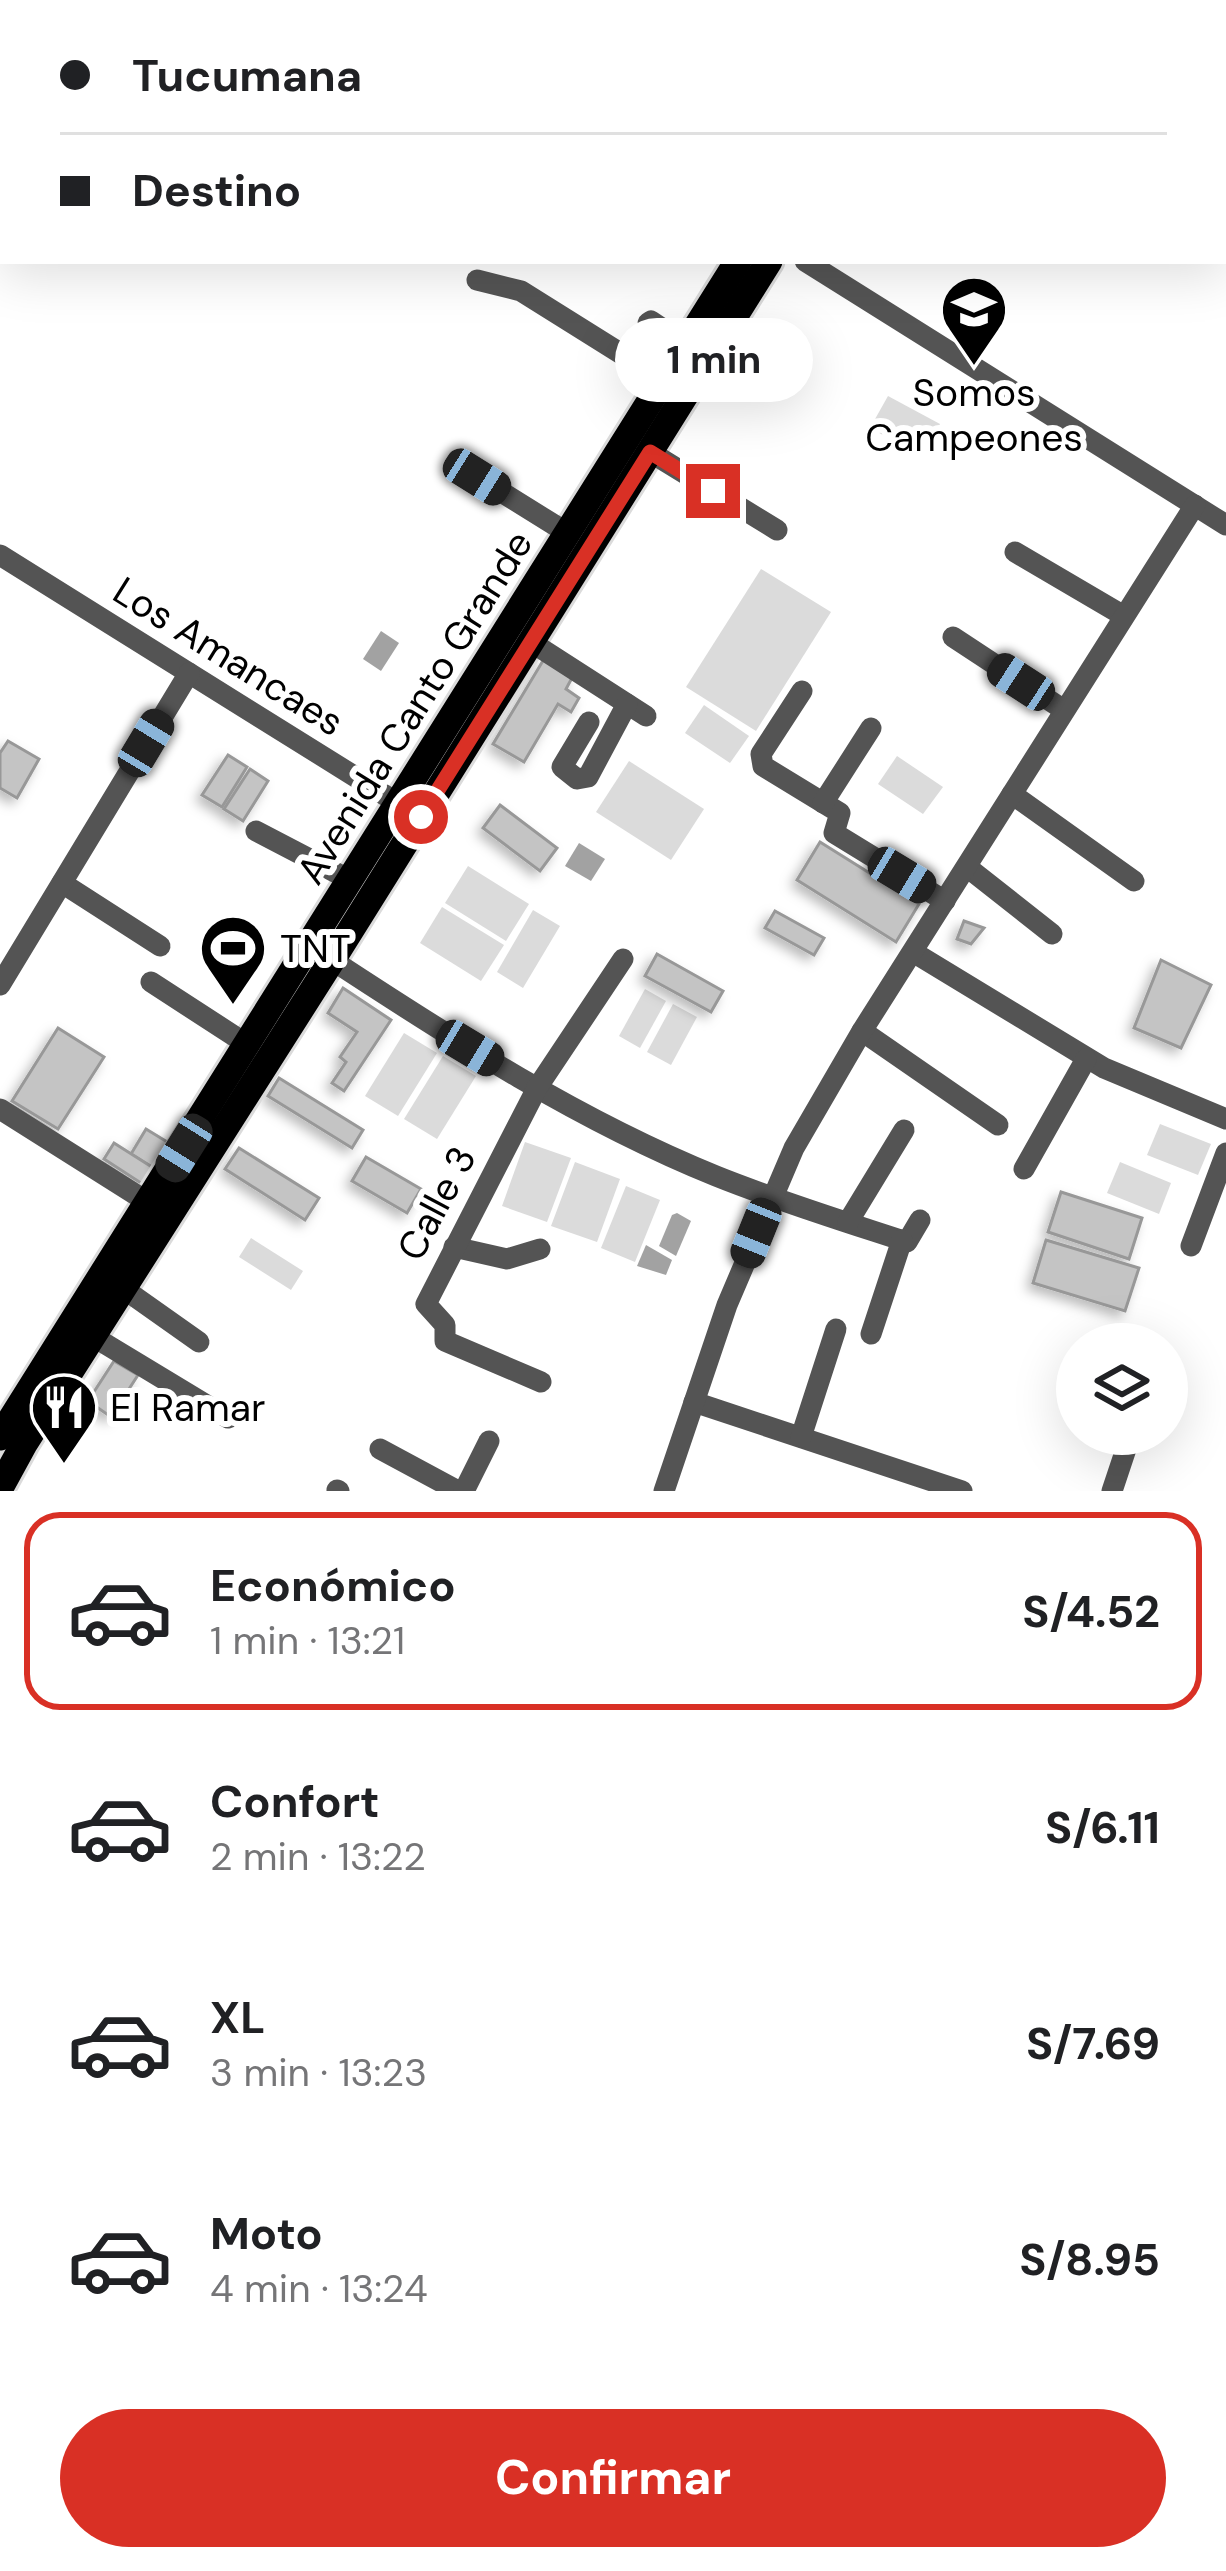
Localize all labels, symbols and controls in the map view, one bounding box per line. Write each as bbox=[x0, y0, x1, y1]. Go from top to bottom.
text: Tucumana bbox=[132, 46, 362, 105]
text: Destino bbox=[132, 161, 301, 220]
school or university icon: Somos Campeones bbox=[939, 274, 1009, 368]
callout: 1 min bbox=[614, 317, 812, 401]
text: 1 min bbox=[667, 334, 761, 385]
place label: Somos Campeones bbox=[865, 367, 1083, 463]
car bbox=[437, 443, 517, 511]
route end bbox=[686, 464, 740, 518]
street label: Avenida Canto Grande bbox=[285, 521, 544, 894]
street label: Los Amancaes bbox=[104, 565, 353, 748]
car bbox=[981, 647, 1061, 717]
car bbox=[112, 703, 180, 783]
route start bbox=[394, 790, 448, 844]
car bbox=[862, 841, 942, 909]
sports icon: TNT bbox=[198, 913, 268, 1007]
place label: TNT bbox=[280, 923, 351, 974]
car bbox=[430, 1014, 510, 1082]
car bbox=[150, 1108, 218, 1188]
street label: Calle 3 bbox=[385, 1137, 488, 1269]
car bbox=[726, 1193, 786, 1273]
map controls bbox=[1056, 1323, 1188, 1455]
button: layers bbox=[1056, 1323, 1188, 1455]
restaurant icon: El Ramar bbox=[29, 1372, 99, 1466]
place label: El Ramar bbox=[110, 1382, 265, 1433]
text: Económico bbox=[210, 1556, 456, 1615]
icon: car bbox=[66, 1557, 174, 1665]
text: S/4.52 bbox=[1022, 1582, 1160, 1641]
text: 1 min · 13:21 bbox=[210, 1615, 405, 1666]
text: Confort bbox=[210, 1772, 380, 1831]
icon: car bbox=[66, 1773, 174, 1881]
text: S/6.11 bbox=[1045, 1798, 1160, 1857]
text: 2 min · 13:22 bbox=[210, 1831, 426, 1882]
text: XL bbox=[210, 1988, 265, 2047]
icon: car bbox=[66, 1989, 174, 2097]
text: S/7.69 bbox=[1026, 2014, 1160, 2073]
text: 3 min · 13:23 bbox=[210, 2047, 427, 2098]
text: Moto bbox=[210, 2204, 323, 2263]
icon: car bbox=[66, 2205, 174, 2313]
text: S/8.95 bbox=[1019, 2230, 1160, 2289]
text: 4 min · 13:24 bbox=[210, 2263, 428, 2314]
button: Confirmar bbox=[60, 2409, 1166, 2547]

